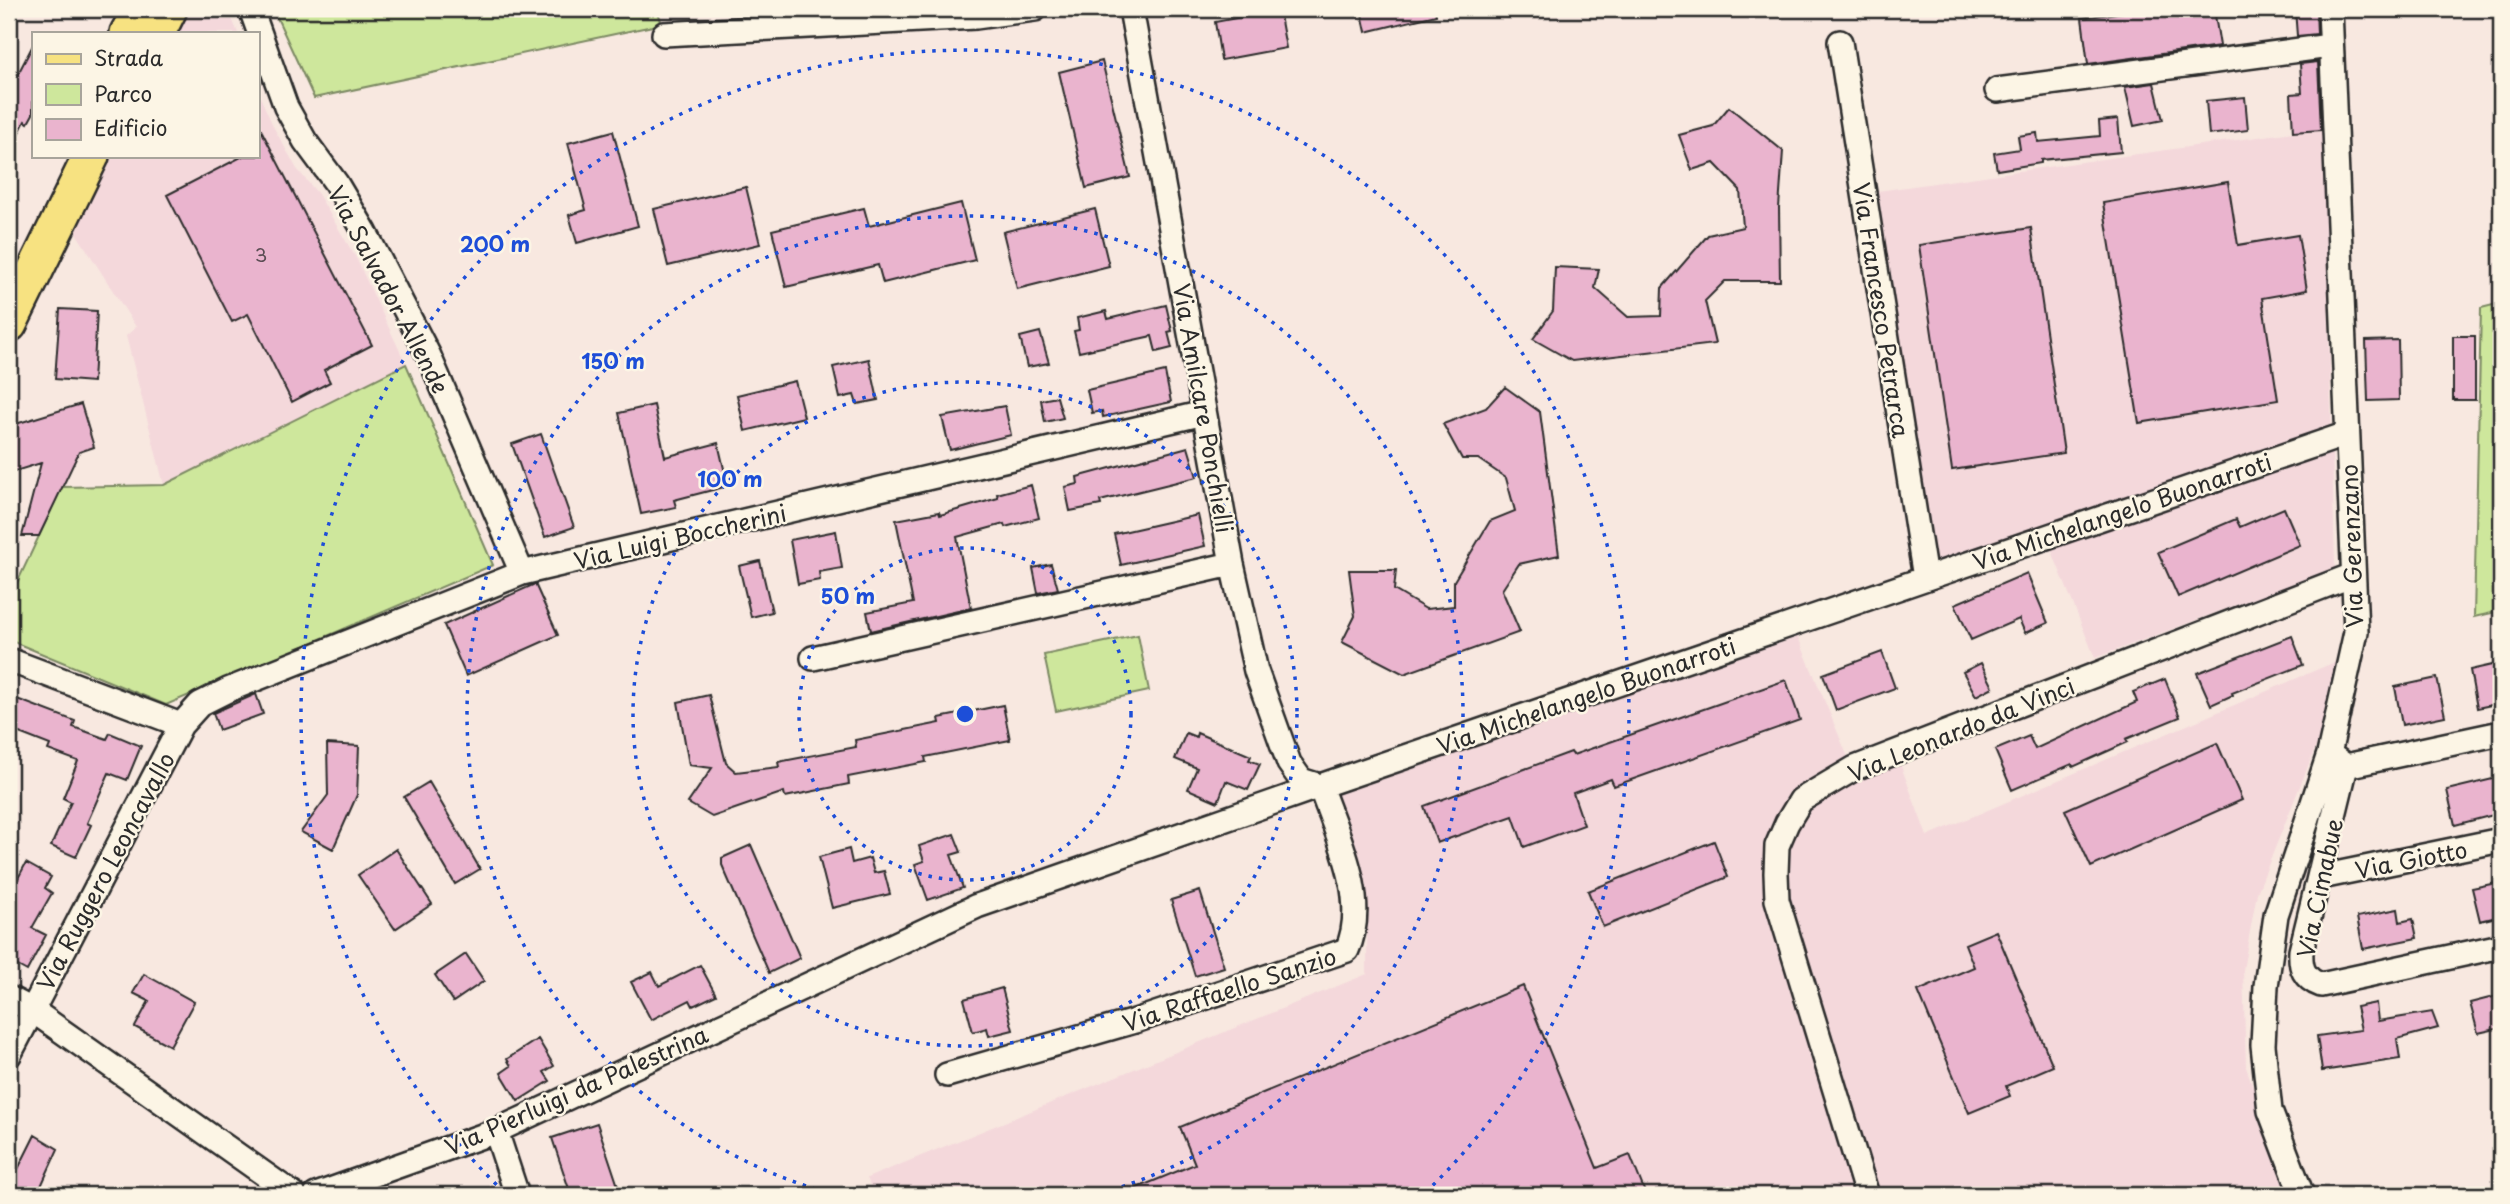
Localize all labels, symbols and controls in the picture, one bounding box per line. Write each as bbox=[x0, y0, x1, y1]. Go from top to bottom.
legend bbox=[32, 32, 259, 158]
text: Strada bbox=[94, 41, 164, 73]
text: Parco bbox=[94, 77, 152, 109]
text: Edificio bbox=[94, 111, 167, 143]
street label: Via Salvador Allende bbox=[319, 179, 459, 399]
street label: Via Francesco Petrarca bbox=[1845, 180, 1920, 441]
text: 200 m bbox=[460, 227, 530, 259]
house number: 3 bbox=[255, 240, 267, 268]
street label: Via Amilcare Ponchielli bbox=[1165, 281, 1243, 535]
text: 150 m bbox=[581, 344, 645, 376]
street label: Via Michelangelo Buonarroti bbox=[1968, 443, 2276, 579]
text: 100 m bbox=[697, 462, 763, 494]
street label: Via Gerenzano bbox=[2331, 463, 2371, 629]
street label: Via Luigi Boccherini bbox=[570, 495, 790, 577]
text: 50 m bbox=[821, 579, 875, 611]
street label: Via Michelangelo Buonarroti bbox=[1432, 627, 1740, 763]
street label: Via Leonardo da Vinci bbox=[1842, 668, 2080, 790]
centre of rings bbox=[953, 702, 977, 726]
street label: Via Ruggero Leoncavallo bbox=[27, 745, 183, 997]
street label: Via Cimabue bbox=[2287, 815, 2351, 961]
street label: Via Giotto bbox=[2352, 831, 2470, 887]
street label: Via Raffaello Sanzio bbox=[1118, 938, 1340, 1040]
street label: Via Pierluigi da Palestrina bbox=[439, 1016, 714, 1164]

